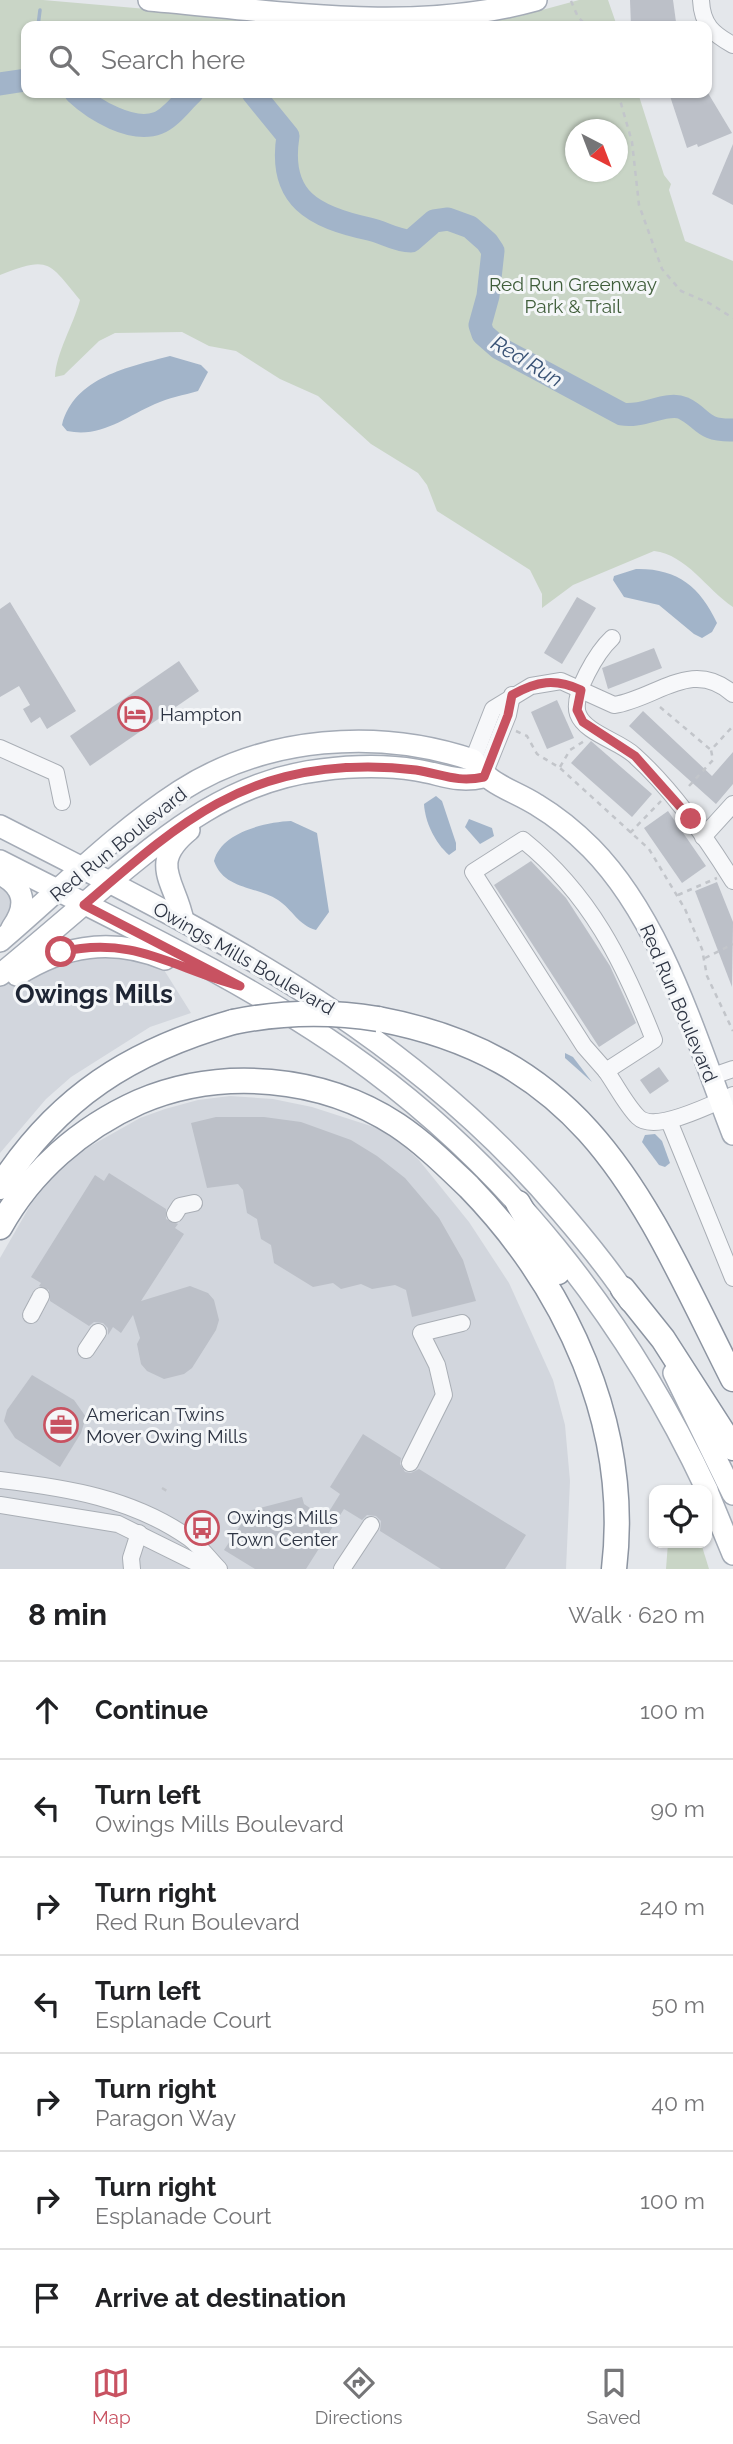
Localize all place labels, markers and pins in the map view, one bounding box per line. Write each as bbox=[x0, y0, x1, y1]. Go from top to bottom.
hotel icon: Hampton bbox=[116, 695, 154, 733]
place label: Hampton bbox=[160, 703, 242, 725]
place label: American Twins Mover Owing Mills bbox=[86, 1403, 247, 1447]
office icon: American Twins Mover Owing Mills bbox=[42, 1406, 80, 1444]
place label: Owings Mills Town Center bbox=[227, 1506, 338, 1550]
bus stop icon: Owings Mills Town Center bbox=[183, 1509, 221, 1547]

